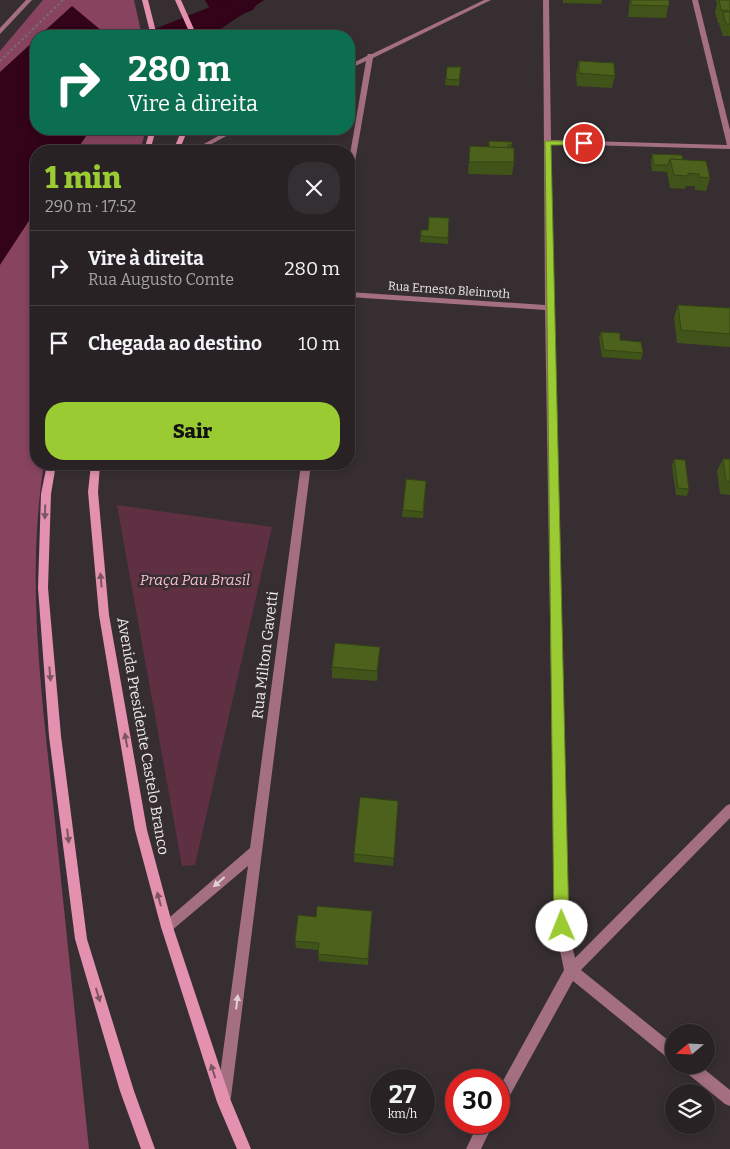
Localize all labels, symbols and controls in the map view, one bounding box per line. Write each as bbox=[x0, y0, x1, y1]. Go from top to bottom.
text: 280 m bbox=[128, 48, 231, 90]
icon: right bbox=[45, 50, 110, 115]
text: Vire à direita bbox=[128, 90, 258, 117]
pin bbox=[563, 122, 605, 164]
icon: arrive bbox=[570, 129, 598, 157]
text: 1 min bbox=[45, 160, 121, 196]
button: close bbox=[288, 162, 340, 214]
text: 290 m · 17:52 bbox=[45, 197, 136, 216]
text: Vire à direita bbox=[88, 247, 204, 270]
icon: right bbox=[45, 254, 73, 282]
text: 280 m bbox=[284, 257, 340, 280]
text: Rua Augusto Comte bbox=[88, 270, 234, 289]
street label: Rua Ernesto Bleinroth bbox=[387, 279, 511, 301]
icon: arrive bbox=[45, 329, 73, 357]
text: Chegada ao destino bbox=[88, 332, 262, 355]
text: 10 m bbox=[298, 332, 340, 355]
button: Sair bbox=[45, 402, 340, 460]
one-way arrow bbox=[41, 504, 49, 520]
park label: Praça Pau Brasil bbox=[140, 571, 250, 589]
one-way arrow bbox=[97, 572, 105, 588]
street label: Rua Milton Gavetti bbox=[248, 590, 282, 720]
street label: Avenida Presidente Castelo Branco bbox=[113, 616, 173, 856]
one-way arrow bbox=[46, 667, 54, 683]
one-way arrow bbox=[121, 732, 129, 748]
one-way arrow bbox=[64, 828, 72, 844]
one-way arrow bbox=[213, 877, 226, 888]
one-way arrow bbox=[155, 892, 163, 907]
position arrow bbox=[535, 899, 587, 951]
one-way arrow bbox=[95, 988, 103, 1003]
one-way arrow bbox=[233, 994, 241, 1010]
north arrow bbox=[665, 1024, 715, 1074]
map controls bbox=[665, 1024, 715, 1134]
one-way arrow bbox=[209, 1063, 217, 1078]
speed limit sign: 30 bbox=[445, 1069, 510, 1134]
text: 27 bbox=[389, 1080, 416, 1110]
button: layers bbox=[665, 1084, 715, 1134]
text: km/h bbox=[388, 1107, 417, 1121]

